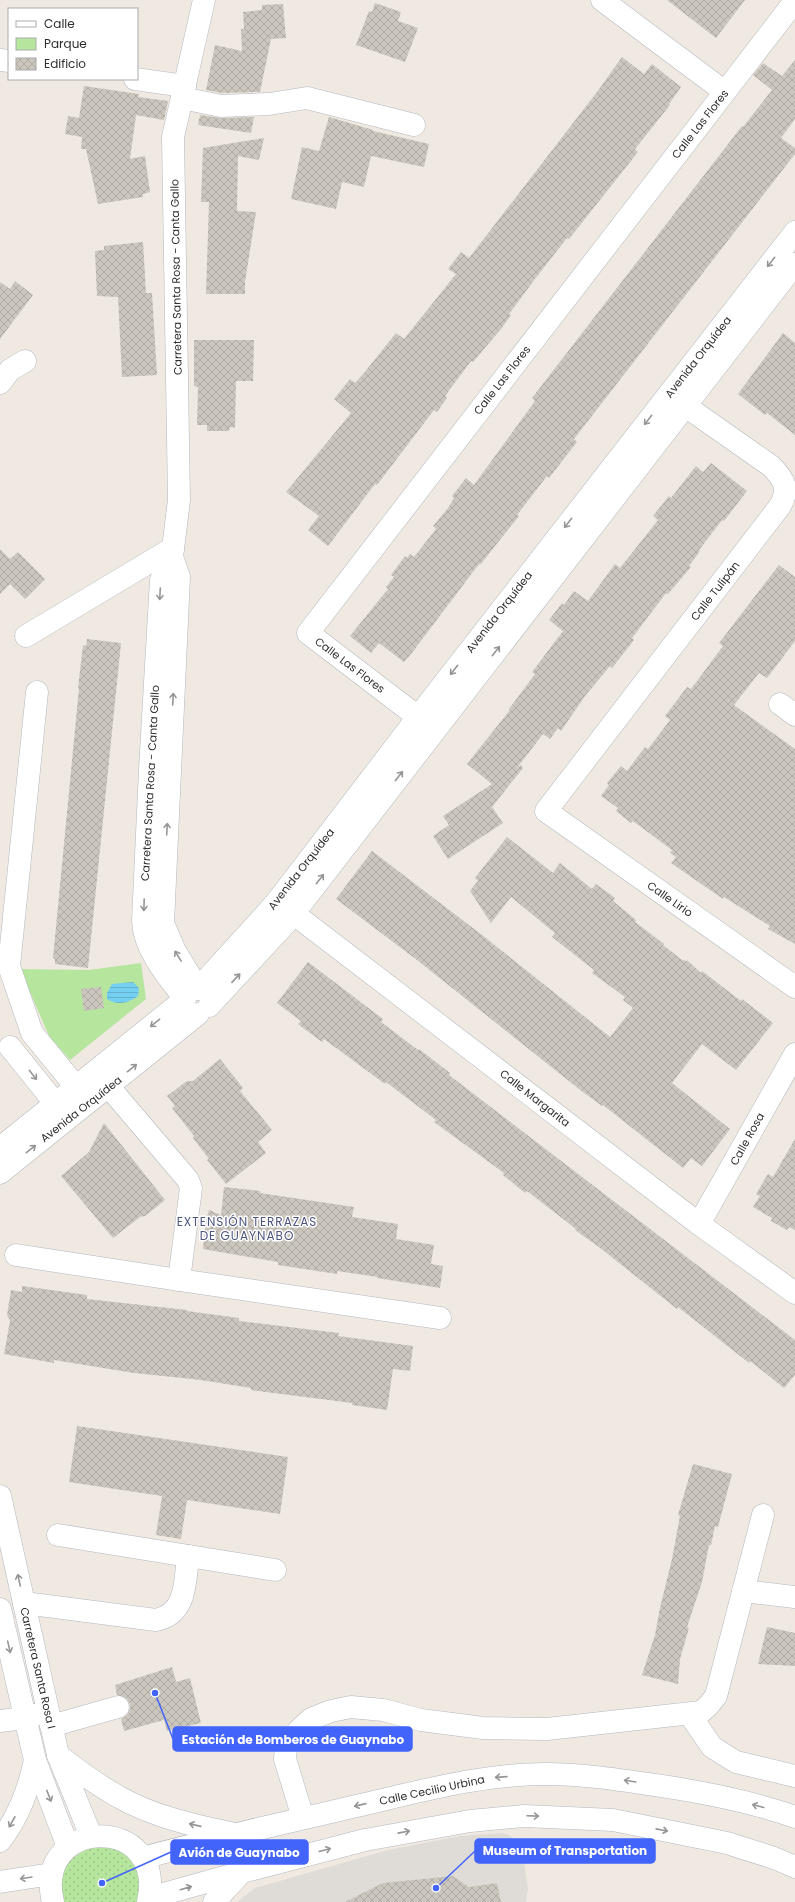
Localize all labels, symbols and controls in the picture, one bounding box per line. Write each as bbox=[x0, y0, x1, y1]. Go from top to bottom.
legend bbox=[8, 8, 138, 80]
text: Calle bbox=[44, 15, 75, 32]
text: Parque bbox=[44, 35, 87, 52]
text: Edificio bbox=[44, 55, 86, 72]
street label: Calle Las Flores bbox=[668, 86, 732, 162]
street label: Carretera Santa Rosa - Canta Gallo bbox=[166, 179, 186, 375]
one-way arrow bbox=[767, 257, 775, 268]
street label: Avenida Orquídea bbox=[661, 313, 735, 401]
street label: Calle Las Flores bbox=[470, 342, 534, 418]
one-way arrow bbox=[644, 415, 652, 426]
one-way arrow bbox=[564, 517, 573, 528]
street label: Calle Tulipán bbox=[687, 558, 743, 624]
street label: Avenida Orquídea bbox=[462, 568, 536, 656]
one-way arrow bbox=[157, 587, 164, 600]
street label: Calle Las Flores bbox=[312, 633, 389, 697]
one-way arrow bbox=[492, 646, 500, 657]
one-way arrow bbox=[450, 664, 459, 675]
street label: Carretera Santa Rosa - Canta Gallo bbox=[137, 685, 163, 881]
one-way arrow bbox=[169, 693, 177, 706]
one-way arrow bbox=[395, 771, 404, 782]
one-way arrow bbox=[163, 823, 170, 836]
street label: Avenida Orquídea bbox=[264, 825, 338, 913]
one-way arrow bbox=[316, 874, 324, 885]
street label: Calle Lirio bbox=[644, 877, 696, 921]
one-way arrow bbox=[140, 898, 147, 911]
one-way arrow bbox=[173, 950, 181, 962]
one-way arrow bbox=[231, 973, 240, 983]
one-way arrow bbox=[149, 1019, 160, 1028]
one-way arrow bbox=[127, 1064, 138, 1072]
street label: Calle Margarita bbox=[496, 1065, 574, 1131]
one-way arrow bbox=[28, 1070, 37, 1081]
street label: Avenida Orquídea bbox=[37, 1072, 125, 1146]
street label: Calle Rosa bbox=[726, 1110, 768, 1168]
one-way arrow bbox=[25, 1144, 36, 1153]
district label: EXTENSIÓN TERRAZAS DE GUAYNABO bbox=[177, 1213, 317, 1244]
one-way arrow bbox=[14, 1574, 22, 1587]
street label: Carretera Santa Rosa I bbox=[16, 1606, 60, 1730]
one-way arrow bbox=[5, 1640, 13, 1653]
callout: Estación de Bomberos de Guaynabo bbox=[173, 1727, 412, 1751]
text: Estación de Bomberos de Guaynabo bbox=[182, 1731, 404, 1748]
street label: Calle Cecilio Urbina bbox=[378, 1771, 486, 1809]
one-way arrow bbox=[495, 1773, 508, 1780]
one-way arrow bbox=[624, 1777, 637, 1785]
one-way arrow bbox=[45, 1790, 53, 1802]
one-way arrow bbox=[354, 1802, 367, 1809]
one-way arrow bbox=[751, 1802, 764, 1809]
one-way arrow bbox=[526, 1813, 539, 1820]
one-way arrow bbox=[7, 1816, 15, 1828]
one-way arrow bbox=[189, 1821, 202, 1828]
one-way arrow bbox=[655, 1826, 668, 1834]
one-way arrow bbox=[397, 1827, 410, 1835]
callout: Museum of Transportation bbox=[475, 1839, 655, 1863]
callout: Avión de Guaynabo bbox=[171, 1840, 308, 1864]
text: Museum of Transportation bbox=[483, 1842, 647, 1859]
text: Avión de Guaynabo bbox=[178, 1844, 300, 1861]
one-way arrow bbox=[318, 1846, 331, 1854]
one-way arrow bbox=[20, 1874, 33, 1882]
one-way arrow bbox=[179, 1884, 192, 1891]

